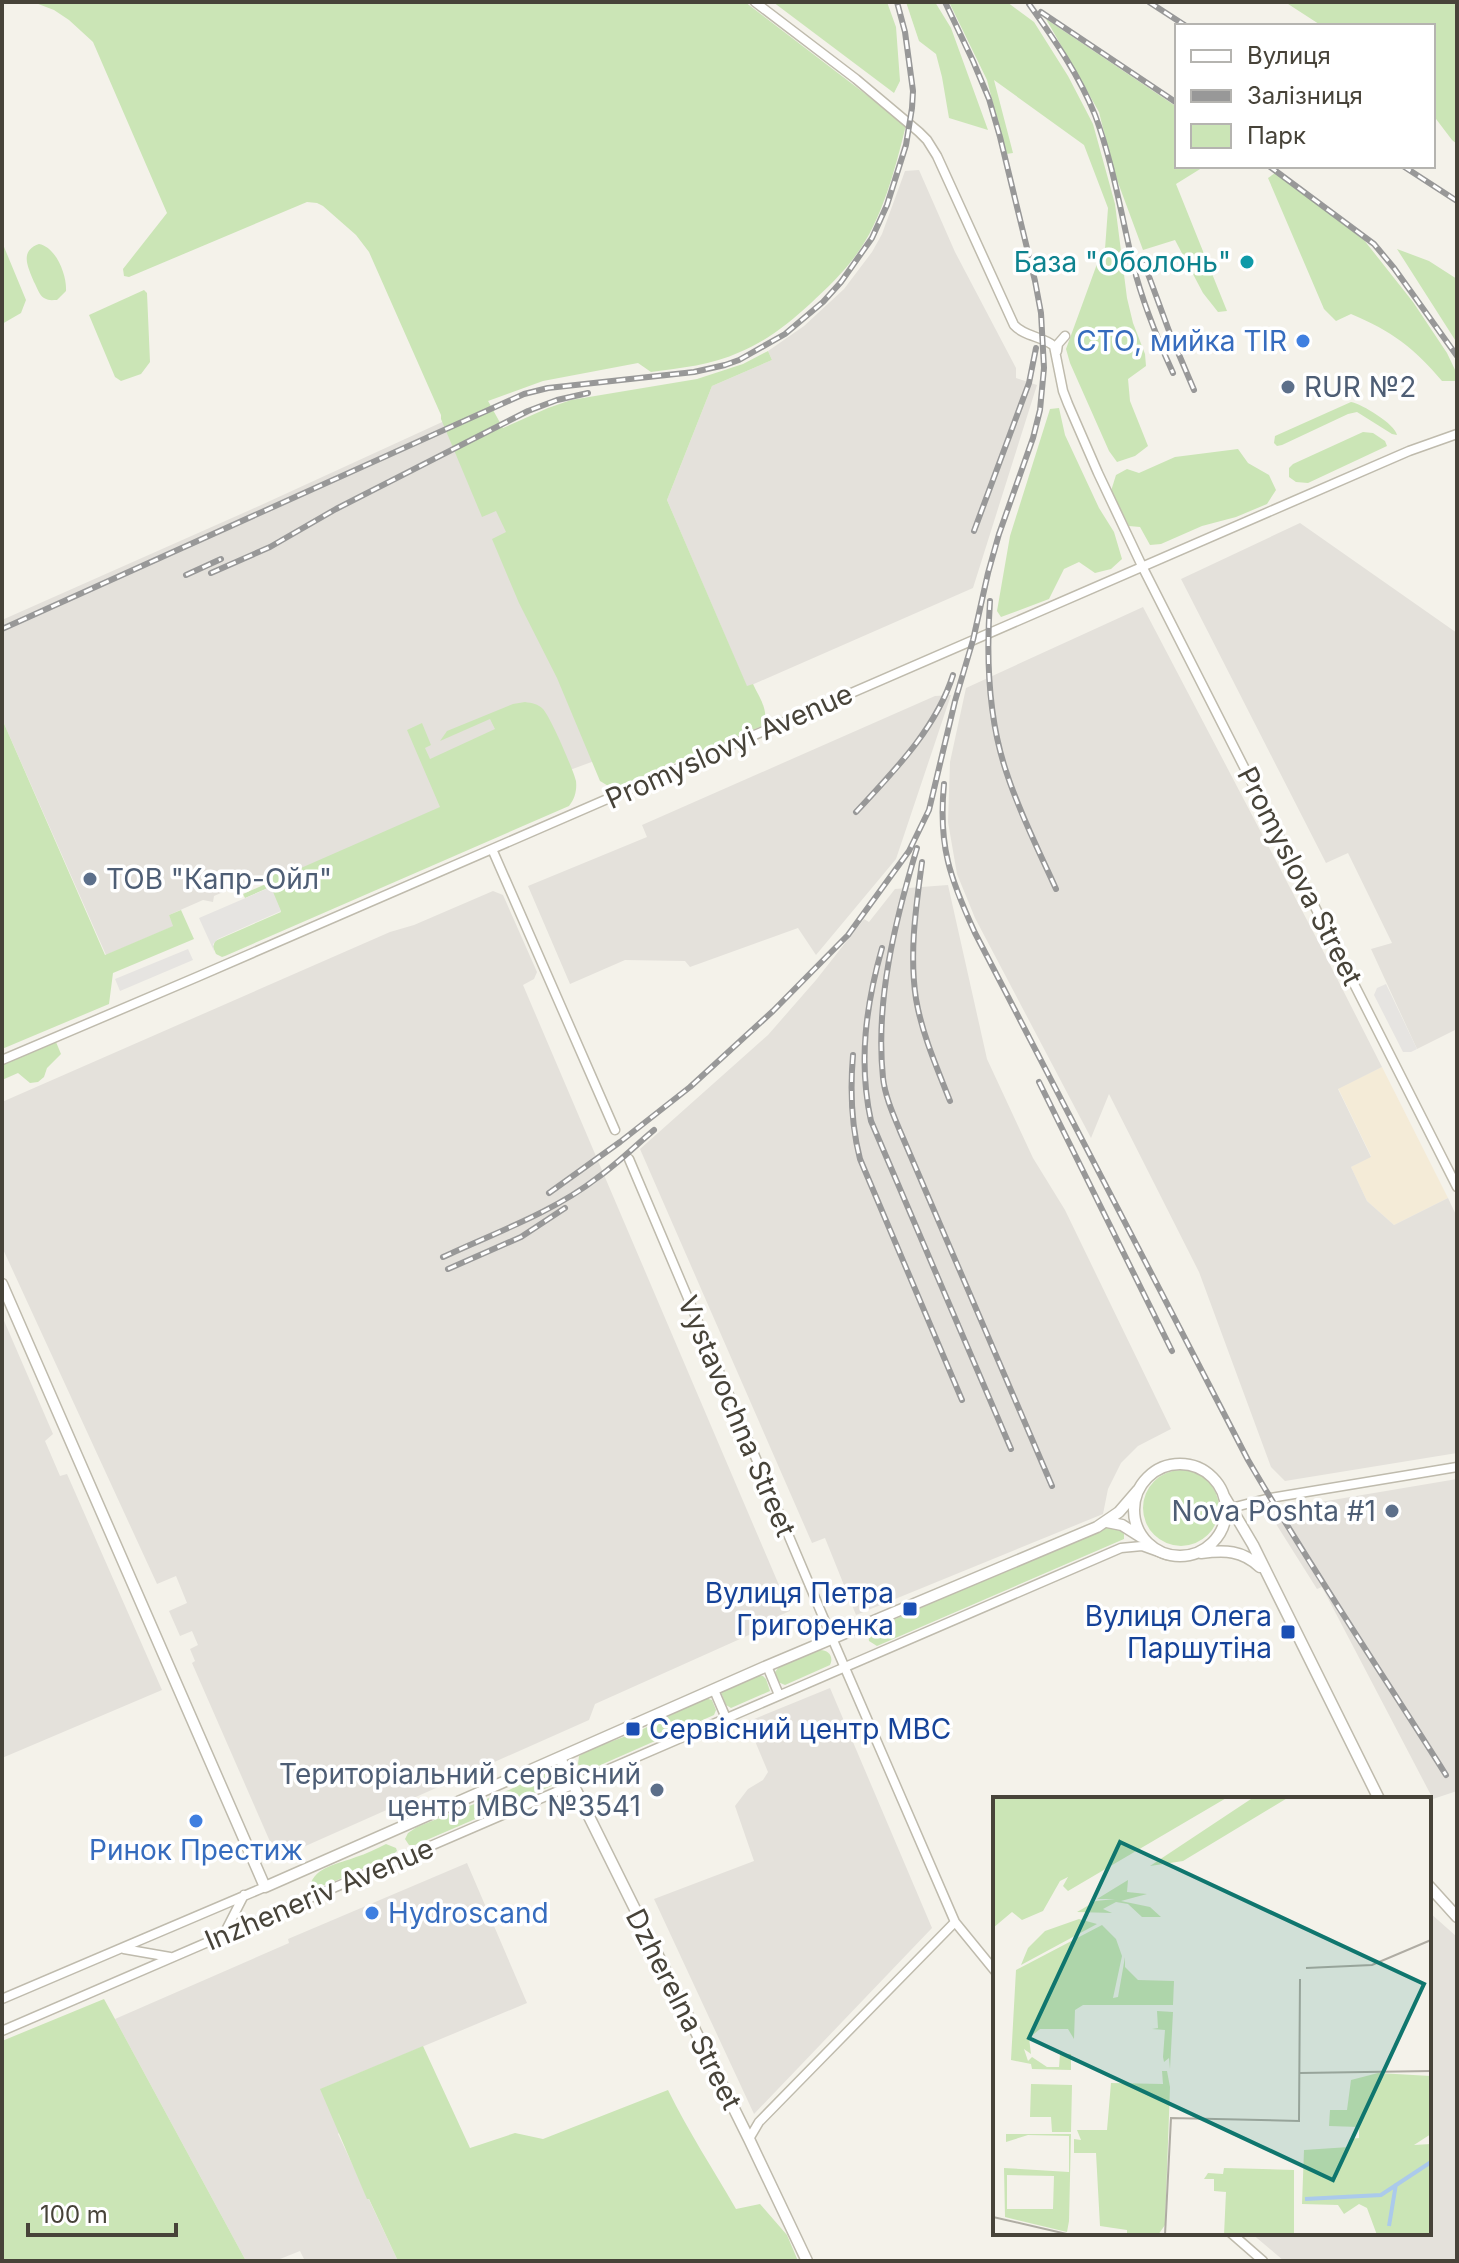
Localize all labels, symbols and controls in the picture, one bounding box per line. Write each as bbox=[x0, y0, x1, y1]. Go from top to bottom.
legend bbox=[1175, 24, 1435, 168]
text: Вулиця bbox=[1247, 41, 1331, 70]
text: Залізниця bbox=[1247, 81, 1363, 110]
text: Парк bbox=[1247, 121, 1306, 150]
place label: База "Оболонь" bbox=[1014, 245, 1231, 279]
marker: База "Оболонь" bbox=[1238, 253, 1256, 271]
place label: СТО, мийка TIR bbox=[1076, 324, 1287, 358]
marker: СТО, мийка TIR bbox=[1294, 332, 1312, 350]
place label: RUR №2 bbox=[1304, 370, 1416, 404]
marker: RUR №2 bbox=[1279, 378, 1297, 396]
street label: Promyslovyi Avenue bbox=[600, 676, 858, 816]
street label: Promyslova Street bbox=[1230, 761, 1370, 991]
place label: ТОВ "Капр-Ойл" bbox=[106, 862, 332, 896]
marker: ТОВ "Капр-Ойл" bbox=[81, 870, 99, 888]
street label: Vystavochna Street bbox=[671, 1291, 803, 1541]
place label: Nova Poshta #1 bbox=[1172, 1494, 1376, 1528]
marker: Nova Poshta #1 bbox=[1383, 1502, 1401, 1520]
place label: Вулиця Петра Григоренка bbox=[705, 1576, 894, 1642]
place label: Вулиця Олега Паршутіна bbox=[1085, 1599, 1272, 1665]
marker: Вулиця Петра Григоренка bbox=[901, 1600, 919, 1618]
marker: Вулиця Олега Паршутіна bbox=[1279, 1623, 1297, 1641]
place label: Сервісний центр МВС bbox=[649, 1712, 951, 1746]
marker: Сервісний центр МВС bbox=[624, 1720, 642, 1738]
place label: Територіальний сервісний центр МВС №3541 bbox=[279, 1757, 641, 1823]
marker: Територіальний сервісний центр МВС №3541 bbox=[648, 1781, 666, 1799]
inset map bbox=[993, 1797, 1431, 2235]
marker: Ринок Престиж bbox=[187, 1812, 205, 1830]
street label: Inzheneriv Avenue bbox=[200, 1830, 438, 1958]
place label: Ринок Престиж bbox=[89, 1833, 303, 1867]
place label: Hydroscand bbox=[388, 1896, 549, 1930]
street label: Dzherelna Street bbox=[619, 1903, 749, 2115]
marker: Hydroscand bbox=[363, 1904, 381, 1922]
scale bar bbox=[28, 2187, 176, 2237]
text: 100 m bbox=[40, 2200, 108, 2229]

